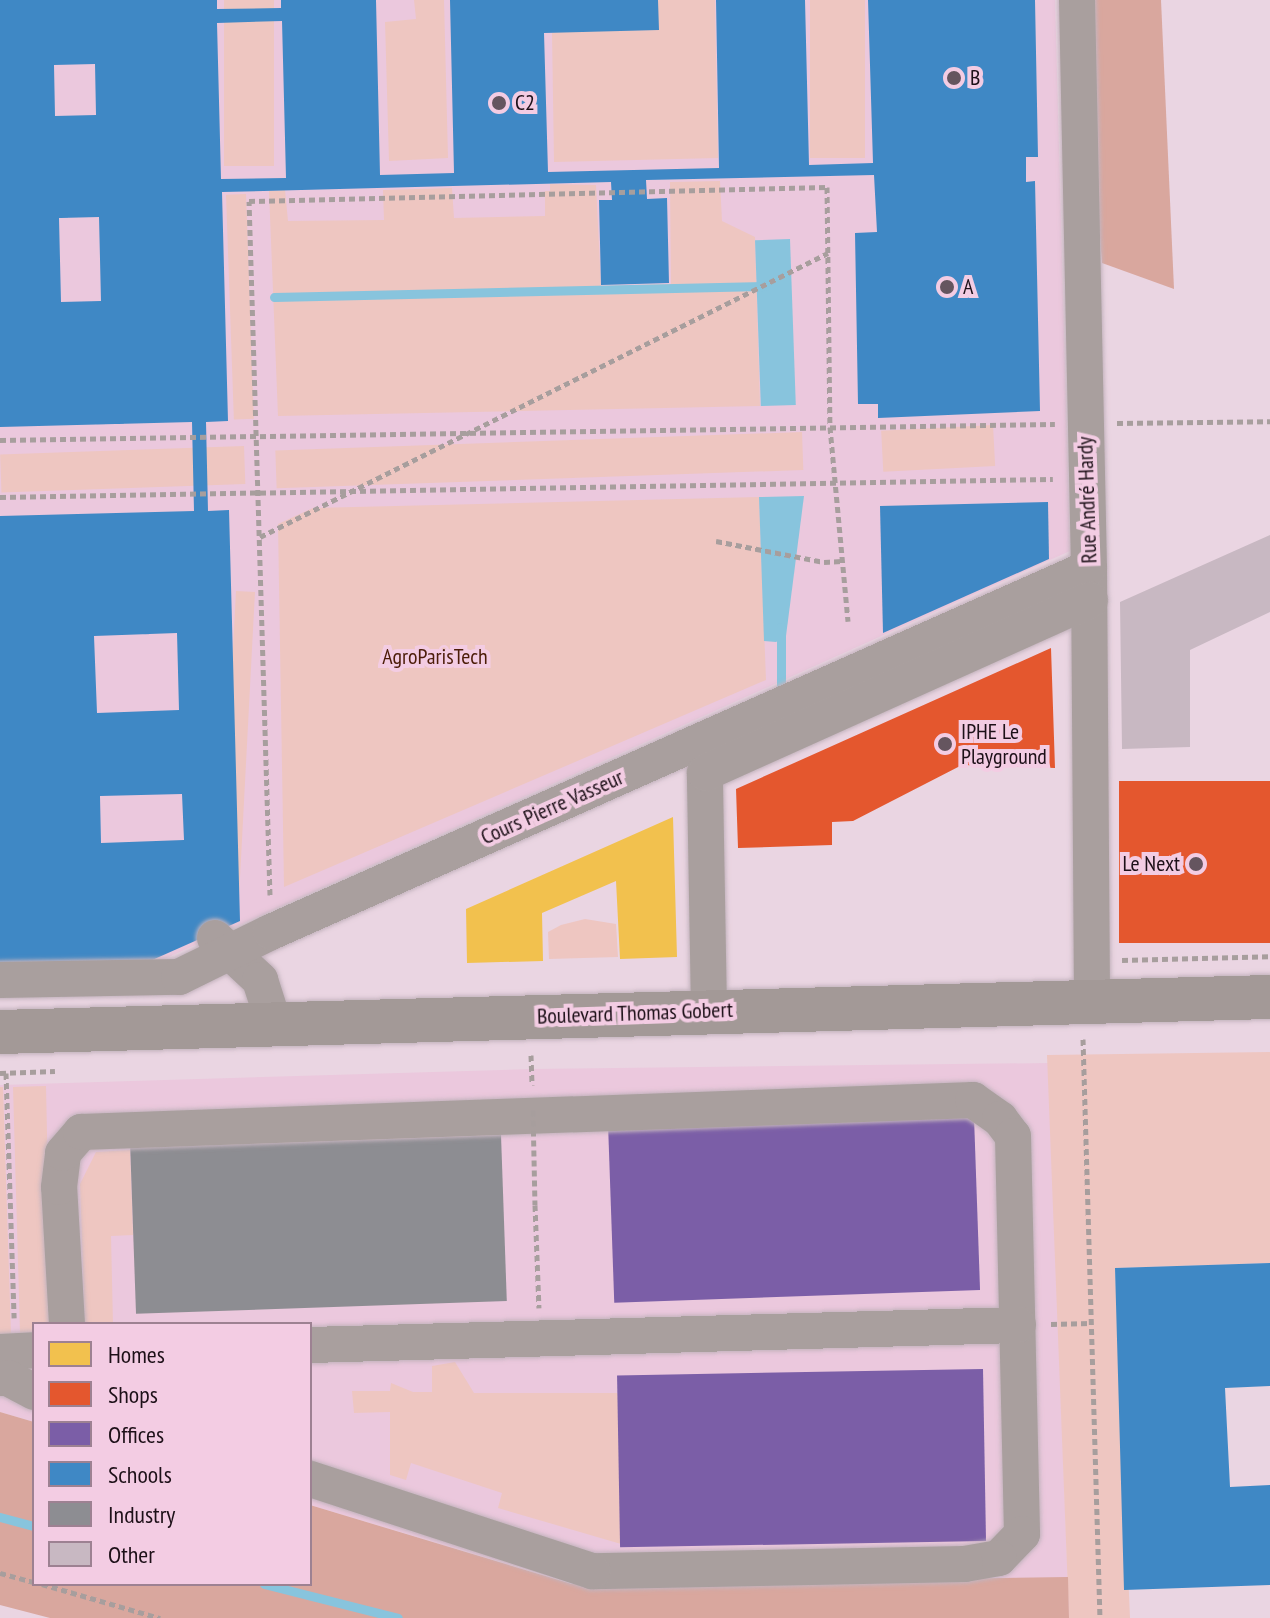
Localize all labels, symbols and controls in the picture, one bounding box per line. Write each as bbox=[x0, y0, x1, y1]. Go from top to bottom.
place label: B bbox=[970, 65, 980, 91]
marker: B bbox=[945, 69, 963, 87]
place label: C2 bbox=[515, 90, 535, 116]
marker: C2 bbox=[490, 94, 508, 112]
place label: A bbox=[963, 274, 973, 300]
marker: A bbox=[938, 278, 956, 296]
street label: Rue André Hardy bbox=[1072, 436, 1102, 564]
park label: AgroParisTech bbox=[382, 644, 488, 670]
place label: IPHE Le Playground bbox=[961, 718, 1047, 770]
marker: IPHE Le Playground bbox=[936, 735, 954, 753]
street label: Cours Pierre Vasseur bbox=[476, 764, 628, 850]
place label: Le Next bbox=[1122, 851, 1180, 877]
marker: Le Next bbox=[1187, 855, 1205, 873]
street label: Boulevard Thomas Gobert bbox=[536, 996, 734, 1030]
legend bbox=[32, 1322, 312, 1586]
text: Homes bbox=[108, 1339, 165, 1370]
text: Shops bbox=[108, 1379, 158, 1410]
text: Offices bbox=[108, 1419, 164, 1450]
text: Schools bbox=[108, 1459, 172, 1490]
text: Industry bbox=[108, 1499, 175, 1530]
text: Other bbox=[108, 1539, 155, 1570]

